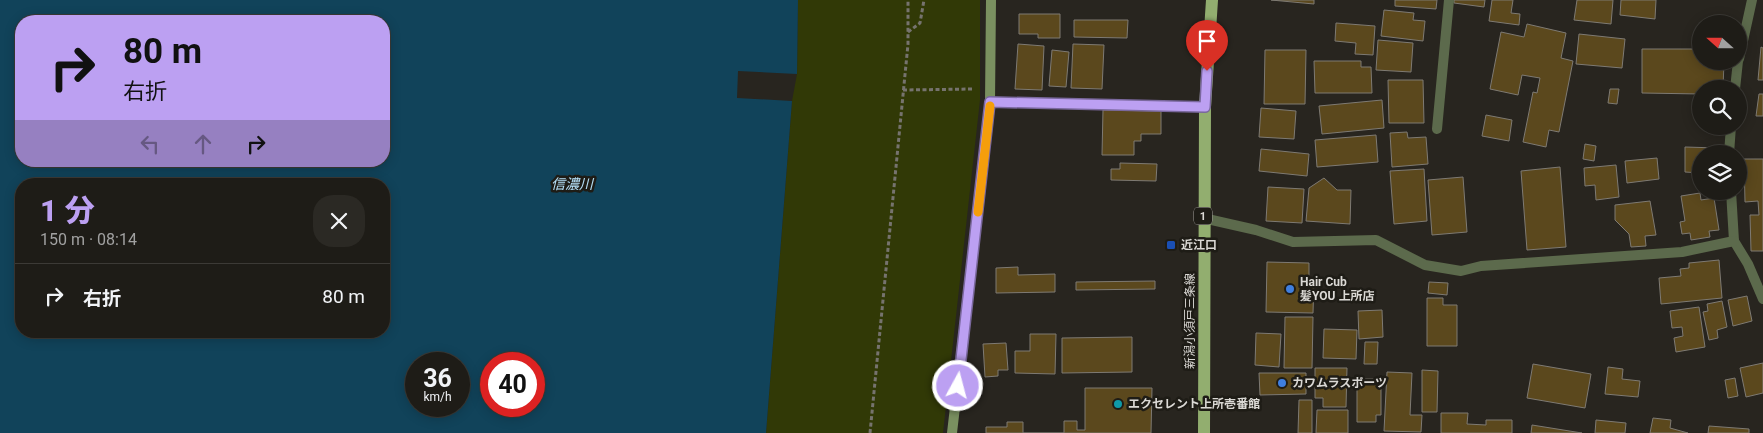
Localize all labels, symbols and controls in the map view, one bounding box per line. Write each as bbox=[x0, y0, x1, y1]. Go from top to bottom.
north arrow bbox=[1692, 15, 1748, 70]
map controls bbox=[1692, 15, 1747, 200]
pin bbox=[1186, 20, 1228, 71]
icon: arrive bbox=[1193, 27, 1221, 55]
text: 80 m bbox=[123, 31, 202, 72]
icon: right bbox=[40, 35, 105, 100]
text: 右折 bbox=[123, 79, 167, 104]
button: search bbox=[1692, 80, 1747, 135]
icon: left bbox=[136, 130, 164, 158]
icon: ahead bbox=[189, 130, 217, 158]
icon: right bbox=[242, 130, 270, 158]
button: layers bbox=[1692, 145, 1747, 200]
water label: 信濃川 bbox=[551, 176, 595, 192]
text: 1 分 bbox=[40, 193, 95, 228]
button: close bbox=[313, 195, 365, 247]
road number: 1 bbox=[1194, 208, 1212, 225]
text: 150 m · 08:14 bbox=[40, 230, 137, 249]
place label: 近江口 bbox=[1181, 238, 1217, 252]
marker: 近江口 bbox=[1165, 239, 1177, 251]
street label: 新潟小須戸三条線 bbox=[1183, 273, 1197, 369]
place label: Hair Cub 髪YOU 上所店 bbox=[1300, 275, 1374, 303]
icon: right bbox=[40, 282, 68, 310]
marker: Hair Cub 髪YOU 上所店 bbox=[1284, 283, 1296, 295]
text: 80 m bbox=[322, 285, 365, 308]
text: 右折 bbox=[83, 287, 121, 310]
speed limit sign: 40 bbox=[480, 352, 545, 417]
position arrow bbox=[931, 359, 983, 411]
text: 36 bbox=[423, 364, 452, 393]
place label: カワムラスポーツ bbox=[1292, 376, 1387, 390]
marker: カワムラスポーツ bbox=[1276, 377, 1288, 389]
text: km/h bbox=[423, 390, 452, 404]
place label: エクセレント上所壱番館 bbox=[1128, 397, 1260, 411]
marker: エクセレント上所壱番館 bbox=[1112, 398, 1124, 410]

